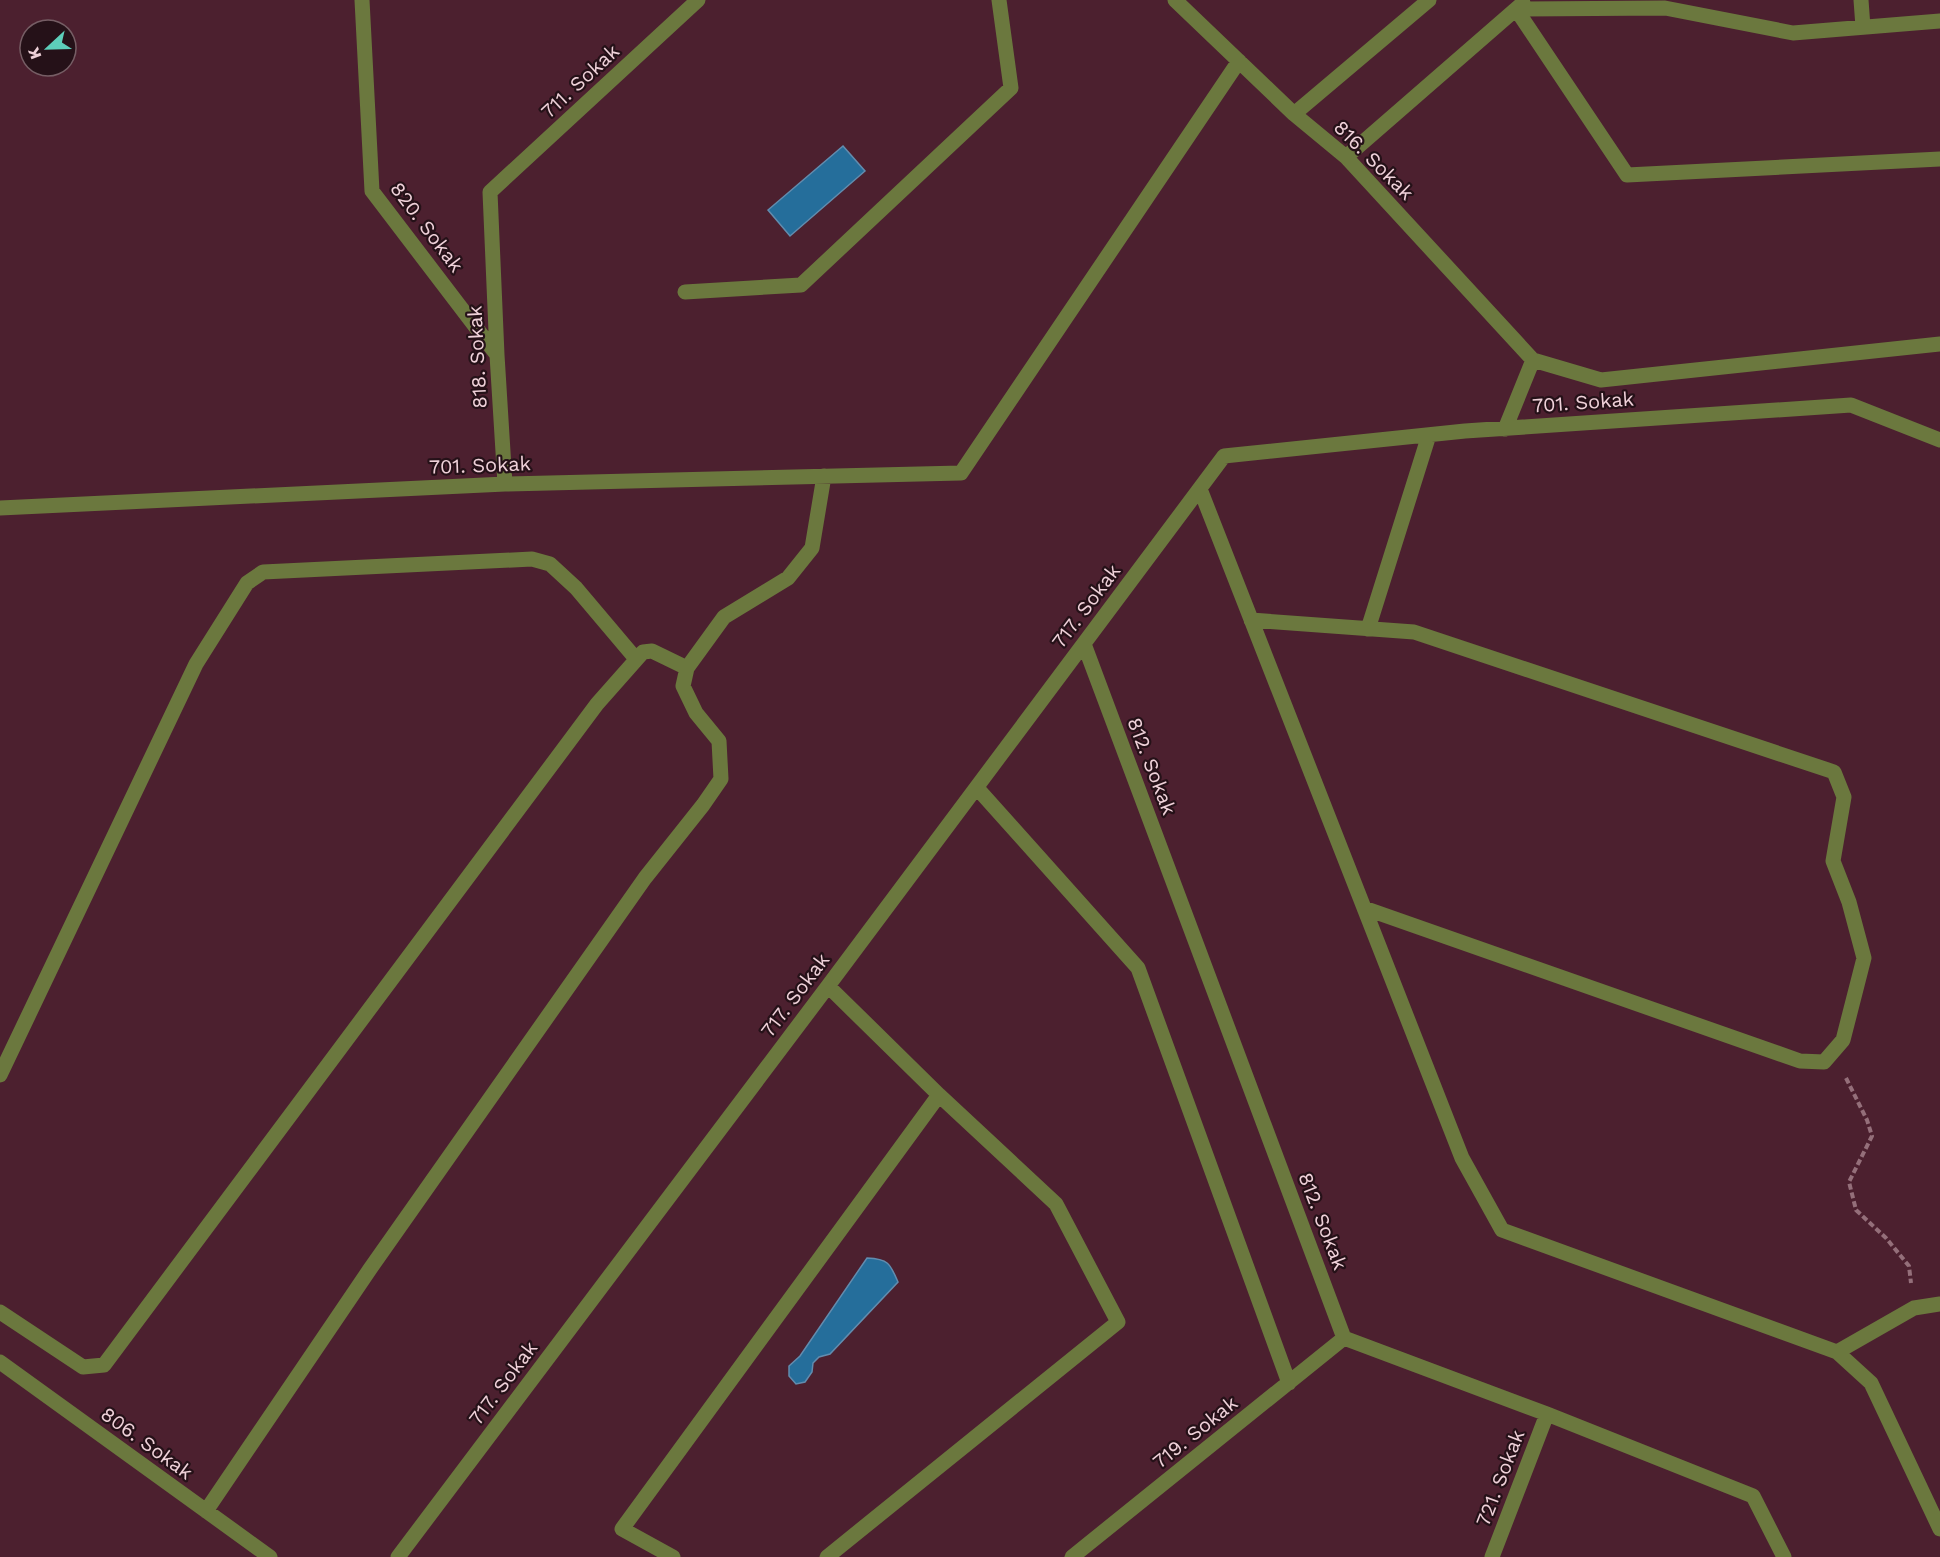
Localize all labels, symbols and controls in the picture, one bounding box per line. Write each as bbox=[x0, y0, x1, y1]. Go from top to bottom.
north arrow bbox=[18, 18, 78, 78]
street label: 711. Sokak bbox=[536, 39, 624, 123]
text: K bbox=[24, 45, 45, 62]
street label: 816. Sokak bbox=[1329, 115, 1419, 205]
street label: 820. Sokak bbox=[385, 177, 469, 277]
street label: 818. Sokak bbox=[462, 305, 492, 409]
street label: 701. Sokak bbox=[1531, 386, 1635, 418]
street label: 701. Sokak bbox=[429, 451, 531, 479]
street label: 717. Sokak bbox=[1047, 559, 1125, 653]
street label: 812. Sokak bbox=[1122, 714, 1182, 818]
street label: 717. Sokak bbox=[756, 948, 834, 1042]
street label: 812. Sokak bbox=[1293, 1169, 1353, 1273]
street label: 717. Sokak bbox=[464, 1336, 542, 1430]
street label: 719. Sokak bbox=[1148, 1391, 1242, 1473]
street label: 806. Sokak bbox=[96, 1402, 198, 1484]
street label: 721. Sokak bbox=[1471, 1426, 1529, 1530]

